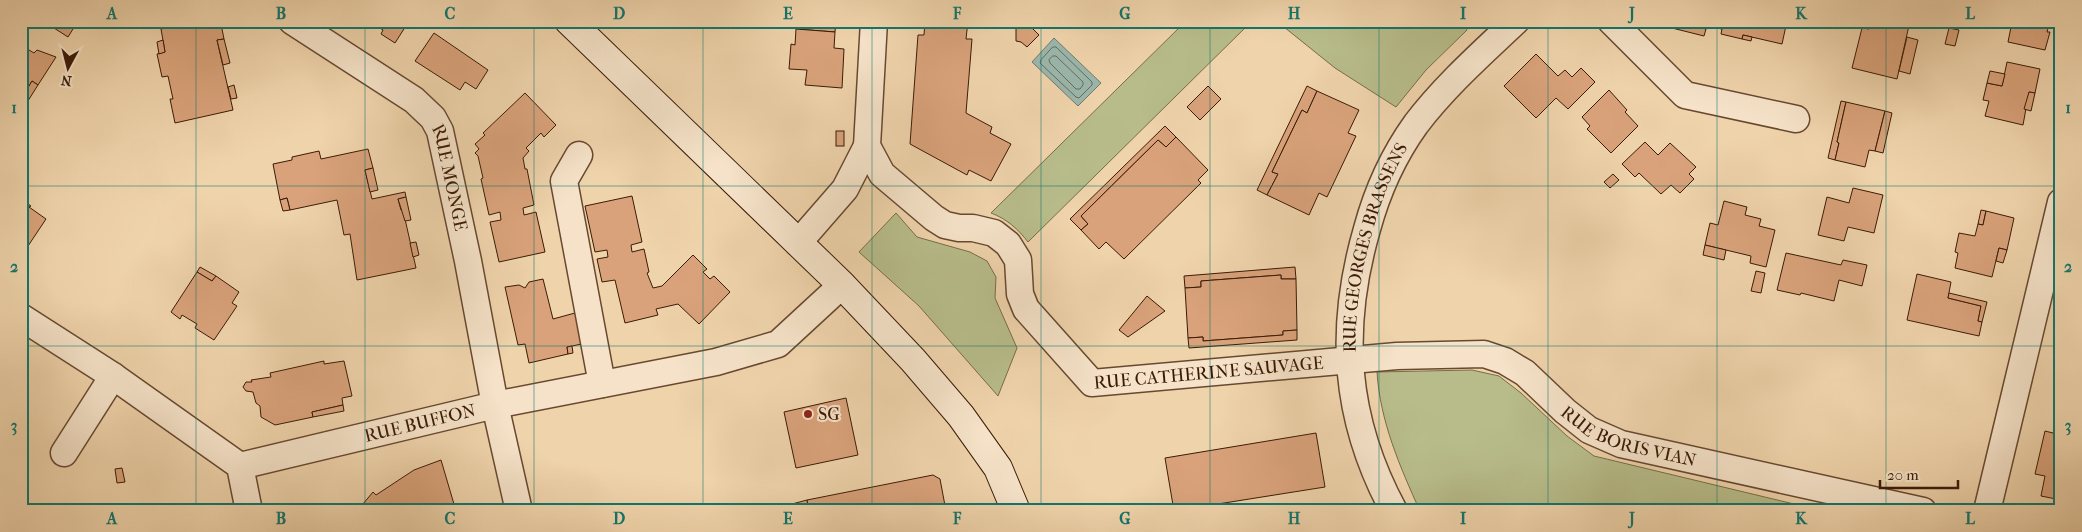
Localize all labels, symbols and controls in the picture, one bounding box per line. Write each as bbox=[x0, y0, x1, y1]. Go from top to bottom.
text: A bbox=[106, 4, 118, 23]
text: B bbox=[276, 4, 286, 23]
text: C bbox=[445, 4, 456, 23]
text: D bbox=[613, 4, 625, 23]
text: E bbox=[783, 4, 793, 23]
text: F bbox=[952, 4, 962, 23]
text: G bbox=[1119, 4, 1131, 23]
text: H bbox=[1288, 4, 1301, 23]
text: I bbox=[1460, 4, 1467, 23]
text: J bbox=[1627, 4, 1635, 24]
text: K bbox=[1795, 4, 1808, 23]
text: L bbox=[1965, 4, 1975, 23]
north arrow bbox=[42, 42, 92, 92]
text: N bbox=[60, 71, 73, 89]
text: 1 bbox=[11, 98, 17, 117]
text: 1 bbox=[2065, 98, 2071, 117]
street label: RUE MONGE bbox=[427, 120, 471, 233]
street label: RUE GEORGES BRASSENS bbox=[1340, 139, 1412, 352]
text: 2 bbox=[10, 257, 18, 276]
text: 2 bbox=[2064, 257, 2072, 276]
street label: RUE CATHERINE SAUVAGE bbox=[1093, 353, 1324, 394]
street label: RUE BUFFON bbox=[362, 400, 478, 447]
street label: RUE BORIS VIAN bbox=[1556, 402, 1698, 471]
place label: SG bbox=[818, 404, 840, 425]
marker: SG bbox=[802, 408, 814, 420]
text: 3 bbox=[11, 416, 17, 436]
text: 3 bbox=[2065, 416, 2071, 436]
scale bar bbox=[1880, 457, 1957, 489]
text: 20 m bbox=[1887, 466, 1919, 484]
text: A bbox=[106, 509, 118, 528]
text: B bbox=[276, 509, 286, 528]
text: C bbox=[445, 509, 456, 528]
text: D bbox=[613, 509, 625, 528]
text: E bbox=[783, 509, 793, 528]
text: F bbox=[952, 509, 962, 528]
text: G bbox=[1119, 509, 1131, 528]
text: H bbox=[1288, 509, 1301, 528]
text: I bbox=[1460, 509, 1467, 528]
text: J bbox=[1627, 509, 1635, 529]
text: K bbox=[1795, 509, 1808, 528]
text: L bbox=[1965, 509, 1975, 528]

